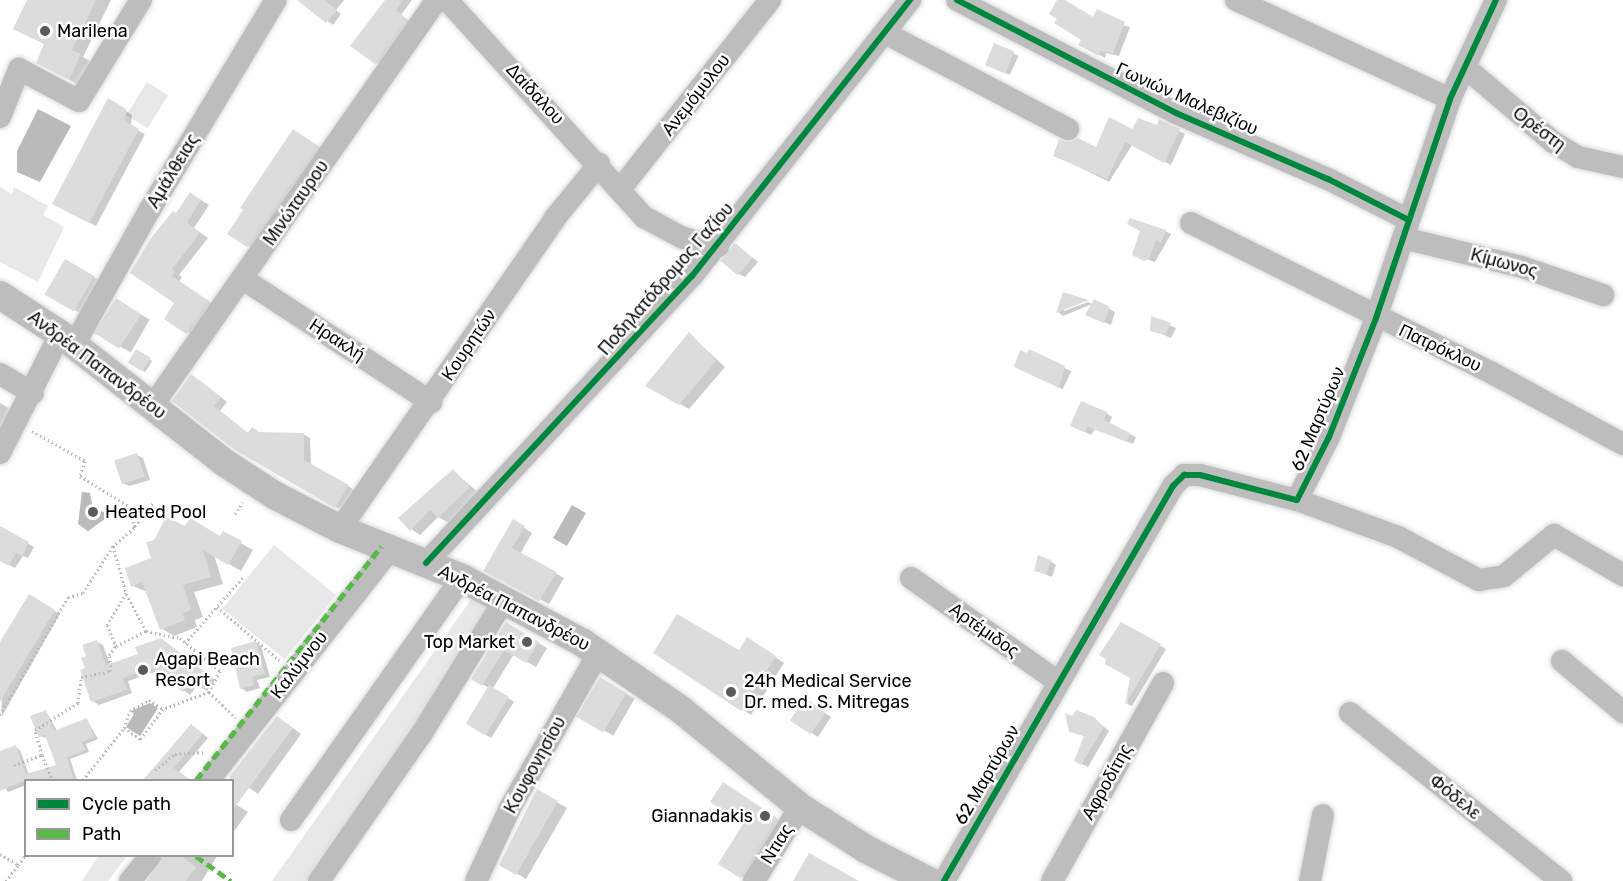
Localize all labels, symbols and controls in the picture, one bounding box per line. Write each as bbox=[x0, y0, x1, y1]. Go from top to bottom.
place label: Marilena bbox=[57, 20, 128, 42]
marker: Marilena bbox=[38, 24, 52, 38]
street label: Ανεμόμυλου bbox=[657, 50, 735, 140]
street label: Γωνιών Μαλεβιζίου bbox=[1113, 58, 1261, 140]
street label: Δαίδαλου bbox=[501, 59, 569, 129]
street label: Ορέστη bbox=[1508, 102, 1570, 156]
street label: Αμάλθειας bbox=[142, 130, 204, 212]
street label: Μινώταυρου bbox=[259, 156, 333, 250]
street label: Ποδηλατόδρομος Γαζίου bbox=[594, 198, 738, 360]
street label: Κίμωνος bbox=[1468, 244, 1540, 282]
street label: Κουρητών bbox=[437, 305, 501, 385]
street label: Ανδρέα Παπανδρέου bbox=[24, 306, 170, 424]
street label: Ηρακλή bbox=[305, 314, 369, 366]
street label: Πατρόκλου bbox=[1395, 320, 1485, 376]
street label: 62 Μαρτύρων bbox=[1286, 363, 1350, 475]
place label: Heated Pool bbox=[105, 501, 206, 523]
marker: Heated Pool bbox=[86, 505, 100, 519]
street label: Ανδρέα Παπανδρέου bbox=[435, 560, 593, 656]
street label: Αρτέμιδος bbox=[945, 598, 1023, 662]
street label: Καλύμνου bbox=[266, 627, 332, 703]
place label: Top Market bbox=[424, 631, 515, 653]
marker: Top Market bbox=[520, 635, 534, 649]
place label: Agapi Beach Resort bbox=[155, 649, 260, 692]
marker: Agapi Beach Resort bbox=[136, 663, 150, 677]
place label: 24h Medical Service Dr. med. S. Mitregas bbox=[744, 671, 911, 714]
marker: 24h Medical Service Dr. med. S. Mitregas bbox=[722, 683, 740, 701]
street label: Κουφονησίου bbox=[500, 713, 570, 817]
street label: 62 Μαρτύρων bbox=[950, 721, 1024, 829]
street label: Αφροδίτης bbox=[1077, 740, 1137, 824]
street label: Φόδελε bbox=[1425, 770, 1485, 824]
legend bbox=[24, 779, 234, 857]
text: Cycle path bbox=[82, 793, 171, 815]
place label: Giannadakis bbox=[651, 805, 753, 827]
marker: Giannadakis bbox=[758, 809, 772, 823]
street label: Ντιας bbox=[756, 820, 798, 868]
text: Path bbox=[82, 823, 121, 845]

